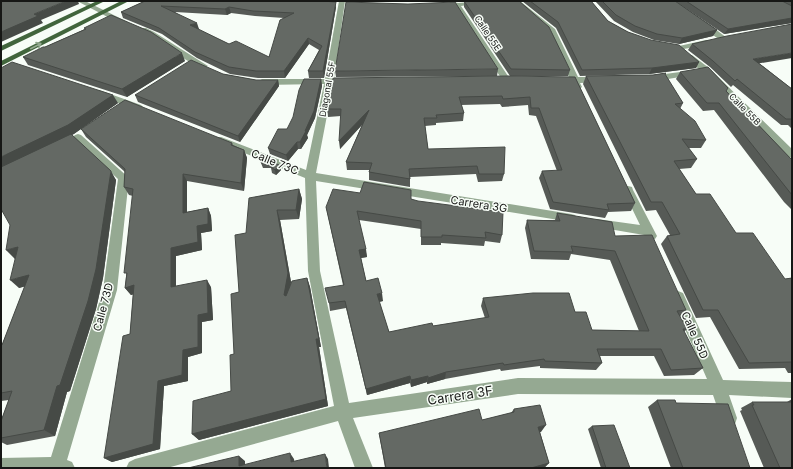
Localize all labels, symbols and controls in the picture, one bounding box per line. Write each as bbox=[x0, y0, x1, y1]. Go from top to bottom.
street label: Calle 55E bbox=[472, 13, 504, 53]
one-way arrow bbox=[30, 42, 42, 49]
street label: Diagonal 55F bbox=[317, 60, 337, 118]
street label: Calle 55B bbox=[727, 91, 763, 127]
street label: Calle 73C bbox=[249, 146, 301, 178]
street label: Carrera 3G bbox=[450, 193, 508, 215]
street label: Calle 73D bbox=[90, 281, 116, 333]
street label: Calle 55D bbox=[678, 309, 712, 361]
street label: Carrera 3F bbox=[426, 382, 494, 408]

